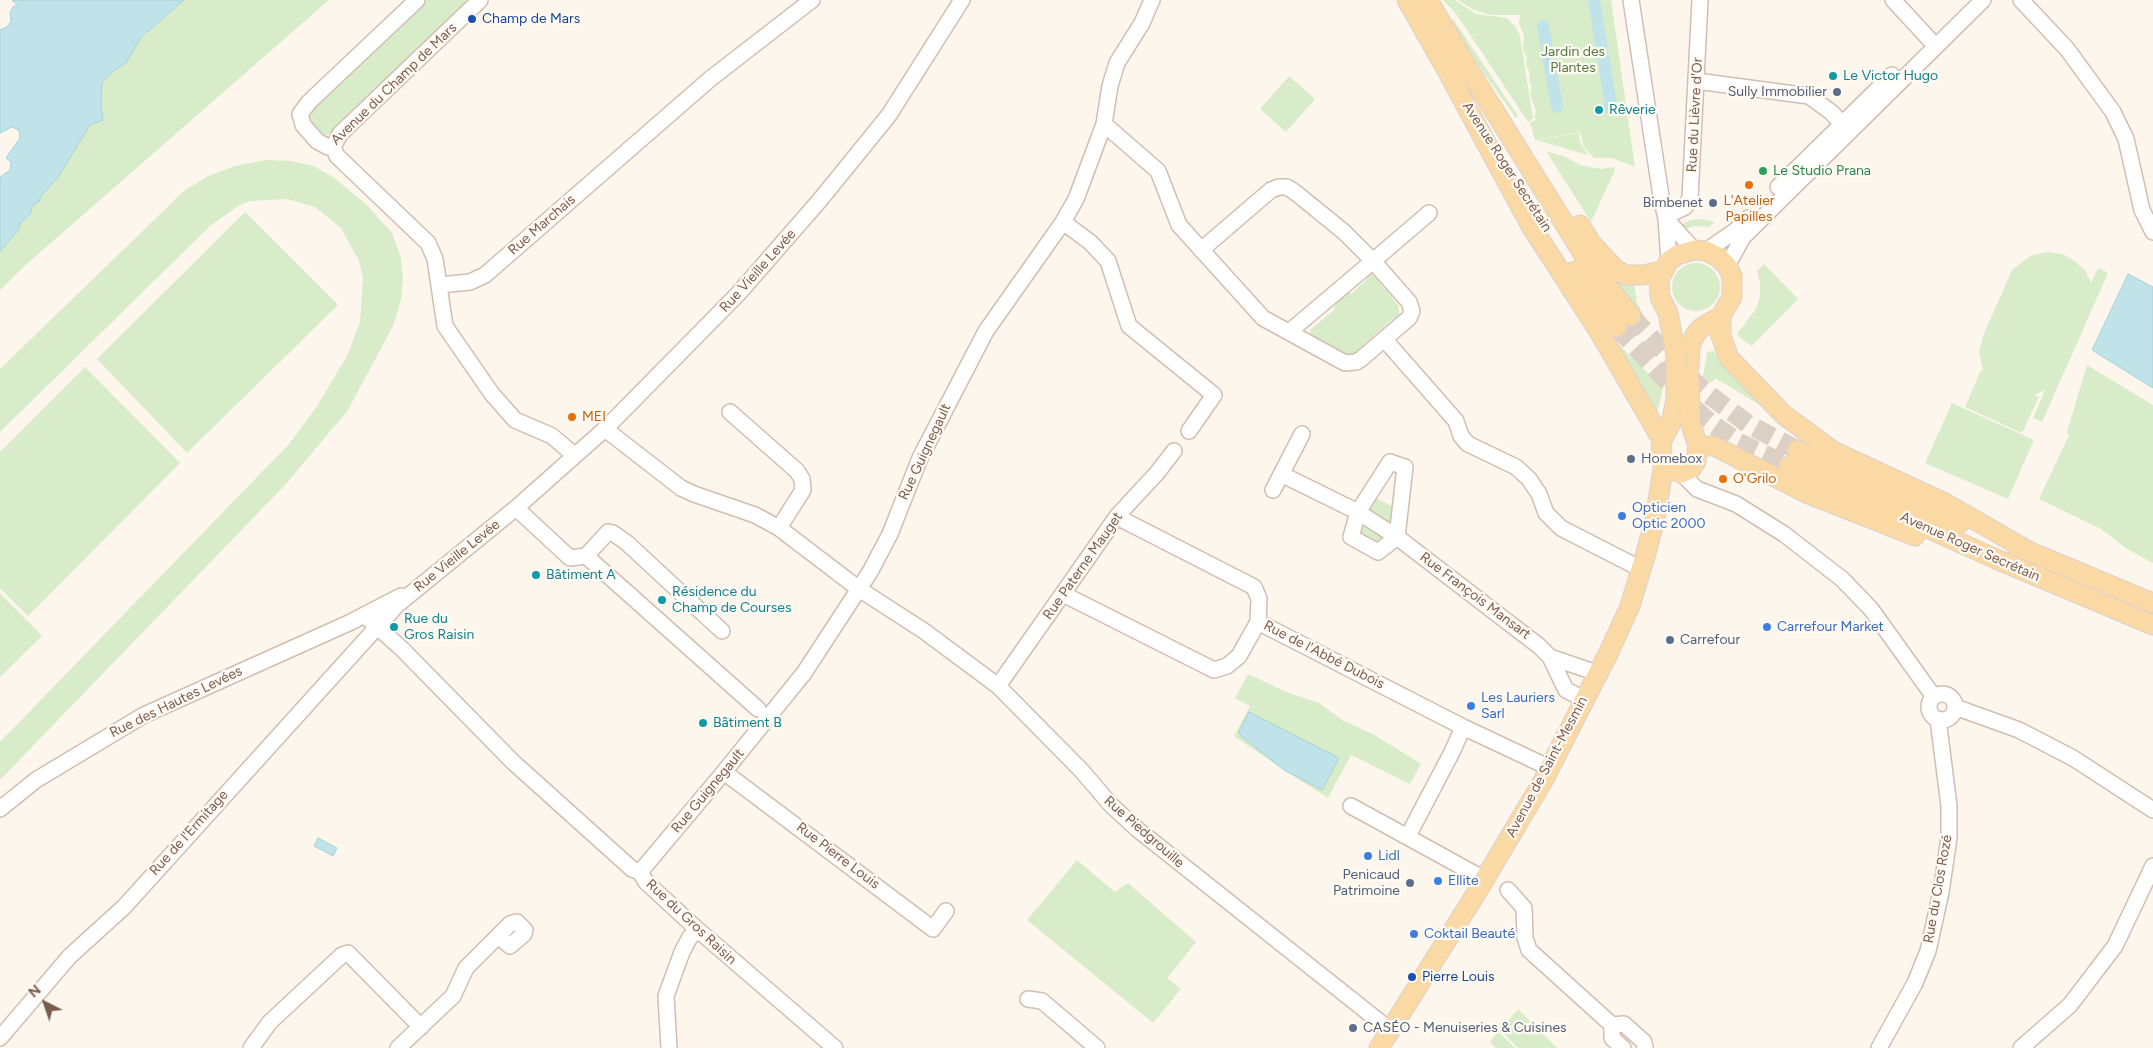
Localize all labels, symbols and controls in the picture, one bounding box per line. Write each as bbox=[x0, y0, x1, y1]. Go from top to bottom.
place label: Champ de Mars bbox=[482, 11, 580, 27]
marker: Champ de Mars bbox=[466, 13, 478, 25]
street label: Avenue du Champ de Mars bbox=[328, 19, 460, 149]
park label: Jardin des Plantes bbox=[1541, 44, 1605, 76]
street label: Rue du Lièvre d'Or bbox=[1684, 57, 1706, 173]
place label: Le Victor Hugo bbox=[1843, 68, 1938, 84]
marker: Le Victor Hugo bbox=[1827, 70, 1839, 82]
place label: Sully Immobilier bbox=[1728, 84, 1827, 100]
marker: Sully Immobilier bbox=[1831, 86, 1843, 98]
street label: Avenue Roger Secrétain bbox=[1459, 99, 1555, 235]
place label: Rêverie bbox=[1609, 102, 1656, 118]
marker: Rêverie bbox=[1593, 104, 1605, 116]
place label: Le Studio Prana bbox=[1773, 163, 1871, 179]
marker: Le Studio Prana bbox=[1757, 165, 1769, 177]
marker: L'Atelier Papilles bbox=[1743, 179, 1755, 191]
street label: Rue Marchais bbox=[505, 191, 579, 259]
place label: L'Atelier Papilles bbox=[1723, 193, 1775, 226]
place label: Bimbenet bbox=[1643, 195, 1703, 211]
marker: Bimbenet bbox=[1707, 197, 1719, 209]
street label: Rue Vieille Levée bbox=[716, 226, 800, 316]
street label: Rue Guignegault bbox=[895, 401, 955, 503]
place label: MEI bbox=[582, 409, 606, 425]
marker: MEI bbox=[566, 411, 578, 423]
place label: Homebox bbox=[1641, 451, 1702, 467]
marker: Homebox bbox=[1625, 453, 1637, 465]
place label: O'Grilo bbox=[1733, 471, 1776, 487]
marker: O'Grilo bbox=[1717, 473, 1729, 485]
place label: Opticien Optic 2000 bbox=[1632, 500, 1705, 532]
street label: Rue Paterne Mauget bbox=[1040, 509, 1126, 623]
street label: Avenue Roger Secrétain bbox=[1897, 509, 2043, 585]
marker: Opticien Optic 2000 bbox=[1616, 510, 1628, 522]
street label: Rue Vieille Levée bbox=[411, 516, 503, 596]
street label: Rue François Mansart bbox=[1416, 549, 1534, 643]
place label: Bâtiment A bbox=[546, 567, 616, 583]
marker: Bâtiment A bbox=[530, 569, 542, 581]
place label: Résidence du Champ de Courses bbox=[672, 584, 791, 616]
marker: Résidence du Champ de Courses bbox=[656, 594, 668, 606]
place label: Rue du Gros Raisin bbox=[404, 611, 474, 644]
street label: Rue de l'Abbé Dubois bbox=[1261, 617, 1387, 693]
place label: Carrefour Market bbox=[1777, 619, 1884, 635]
marker: Rue du Gros Raisin bbox=[388, 621, 400, 633]
marker: Carrefour Market bbox=[1761, 621, 1773, 633]
place label: Carrefour bbox=[1680, 632, 1740, 648]
marker: Carrefour bbox=[1664, 634, 1676, 646]
street label: Rue des Hautes Levées bbox=[107, 663, 245, 741]
place label: Les Lauriers Sarl bbox=[1481, 690, 1555, 722]
street label: Avenue de Saint-Mesmin bbox=[1503, 694, 1591, 840]
marker: Les Lauriers Sarl bbox=[1465, 700, 1477, 712]
place label: Bâtiment B bbox=[713, 715, 782, 731]
marker: Bâtiment B bbox=[697, 717, 709, 729]
street label: Rue Guignegault bbox=[668, 746, 748, 836]
street label: Rue de l'Ermitage bbox=[146, 787, 232, 879]
street label: Rue Piedgrouille bbox=[1100, 793, 1188, 871]
street label: Rue Pierre Louis bbox=[793, 819, 883, 893]
street label: Rue du Clos Rozé bbox=[1920, 833, 1956, 945]
place label: Lidl bbox=[1378, 848, 1400, 864]
marker: Lidl bbox=[1362, 850, 1374, 862]
place label: Penicaud Patrimoine bbox=[1333, 867, 1400, 900]
place label: Ellite bbox=[1448, 873, 1479, 889]
marker: Ellite bbox=[1432, 875, 1444, 887]
street label: Rue du Gros Raisin bbox=[642, 876, 740, 968]
marker: Penicaud Patrimoine bbox=[1404, 877, 1416, 889]
place label: Coktail Beauté bbox=[1424, 926, 1515, 942]
marker: Coktail Beauté bbox=[1408, 928, 1420, 940]
place label: Pierre Louis bbox=[1422, 969, 1495, 985]
marker: Pierre Louis bbox=[1406, 971, 1418, 983]
north arrow bbox=[20, 978, 70, 1028]
text: N bbox=[25, 981, 44, 1001]
place label: CASÉO - Menuiseries & Cuisines bbox=[1363, 1020, 1567, 1036]
marker: CASÉO - Menuiseries & Cuisines bbox=[1347, 1022, 1359, 1034]

